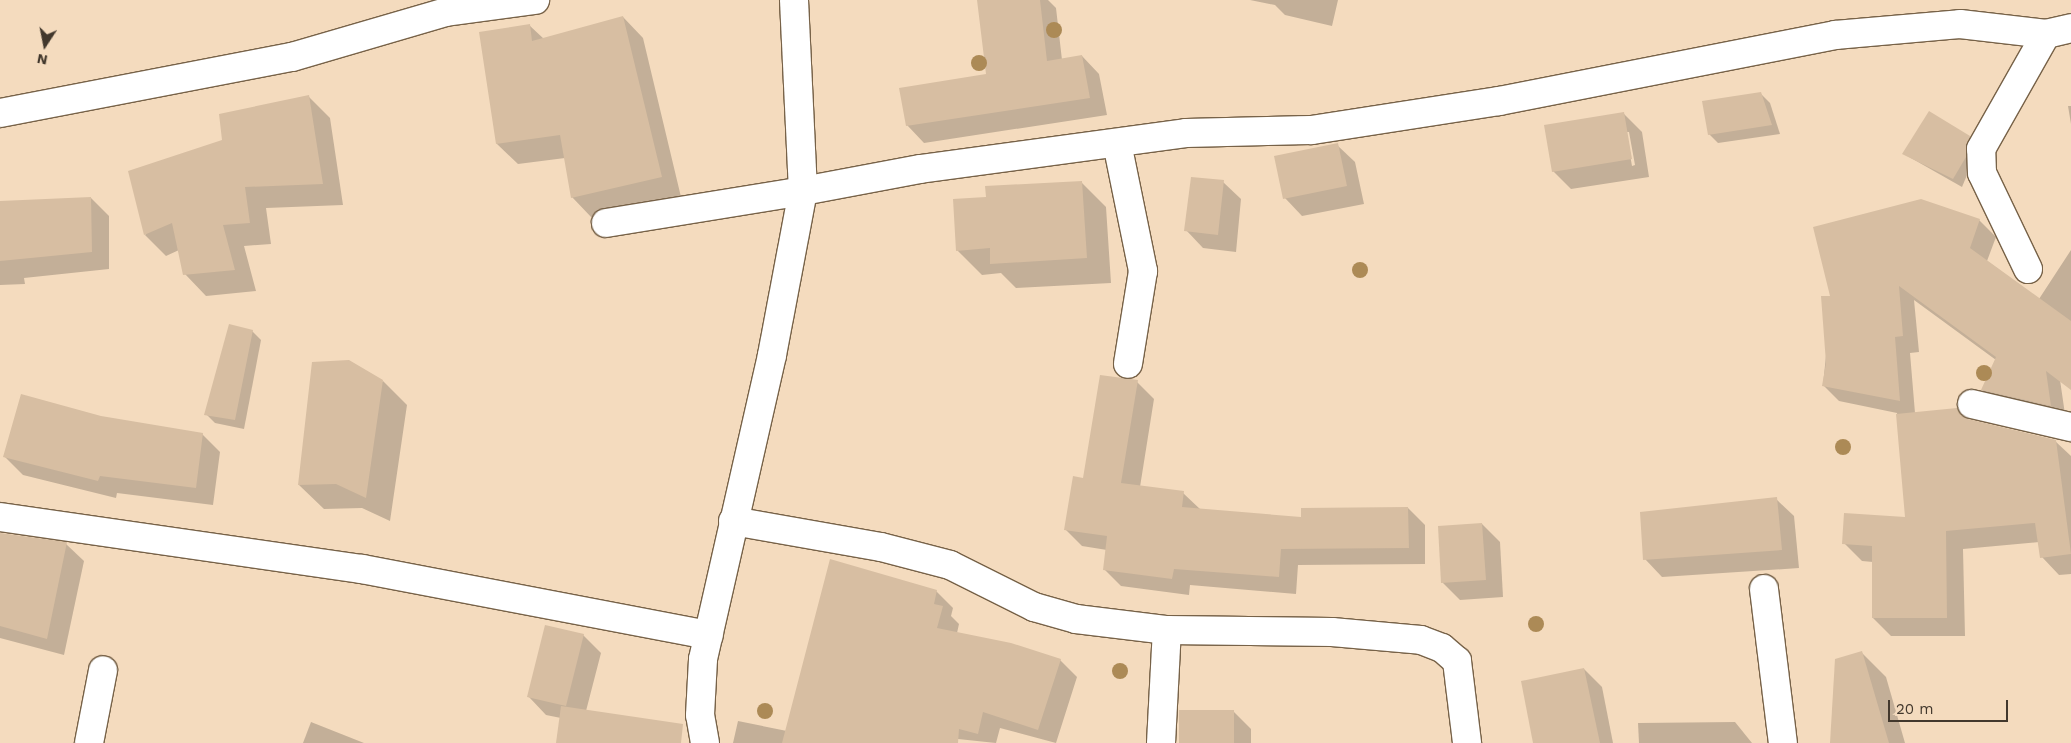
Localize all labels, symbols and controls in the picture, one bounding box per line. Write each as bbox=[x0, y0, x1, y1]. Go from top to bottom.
north arrow bbox=[20, 20, 70, 70]
text: N bbox=[36, 51, 49, 69]
scale bar bbox=[1891, 690, 2011, 722]
text: 20 m bbox=[1896, 700, 1934, 718]

